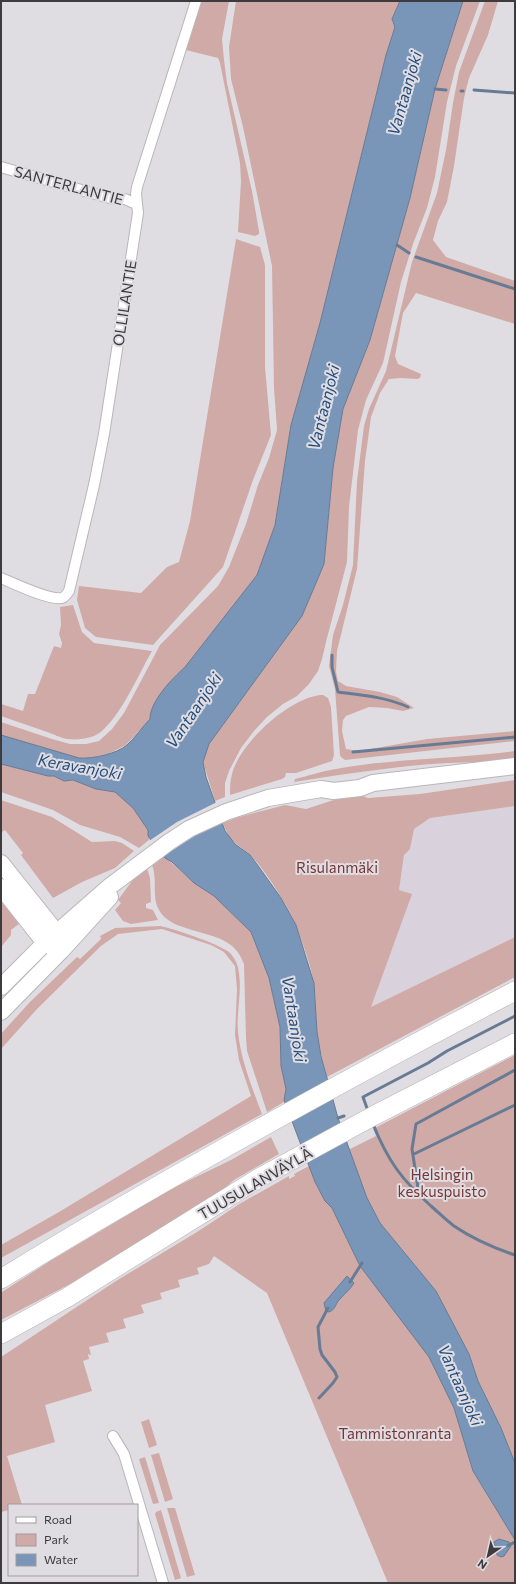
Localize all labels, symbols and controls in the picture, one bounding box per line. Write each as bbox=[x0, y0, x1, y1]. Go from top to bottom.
water label: Vantaanjoki bbox=[383, 48, 425, 137]
street label: SANTERLANTIE bbox=[13, 162, 126, 208]
street label: OLLILANTIE bbox=[108, 259, 140, 347]
water label: Vantaanjoki bbox=[303, 362, 343, 451]
water label: Vantaanjoki bbox=[161, 668, 226, 751]
water label: Keravanjoki bbox=[37, 749, 124, 783]
park label: Risulanmäki bbox=[296, 858, 378, 876]
water label: Vantaanjoki bbox=[279, 975, 311, 1064]
street label: TUUSULANVÄYLÄ bbox=[195, 1143, 315, 1223]
park label: Helsingin keskuspuisto bbox=[398, 1165, 486, 1200]
water label: Vantaanjoki bbox=[435, 1342, 488, 1429]
park label: Tammistonranta bbox=[339, 1424, 451, 1442]
legend bbox=[8, 1504, 138, 1576]
text: Road bbox=[44, 1512, 72, 1526]
text: Park bbox=[44, 1532, 70, 1546]
north arrow bbox=[468, 1536, 508, 1576]
text: Water bbox=[44, 1552, 78, 1566]
text: N bbox=[475, 1557, 489, 1572]

